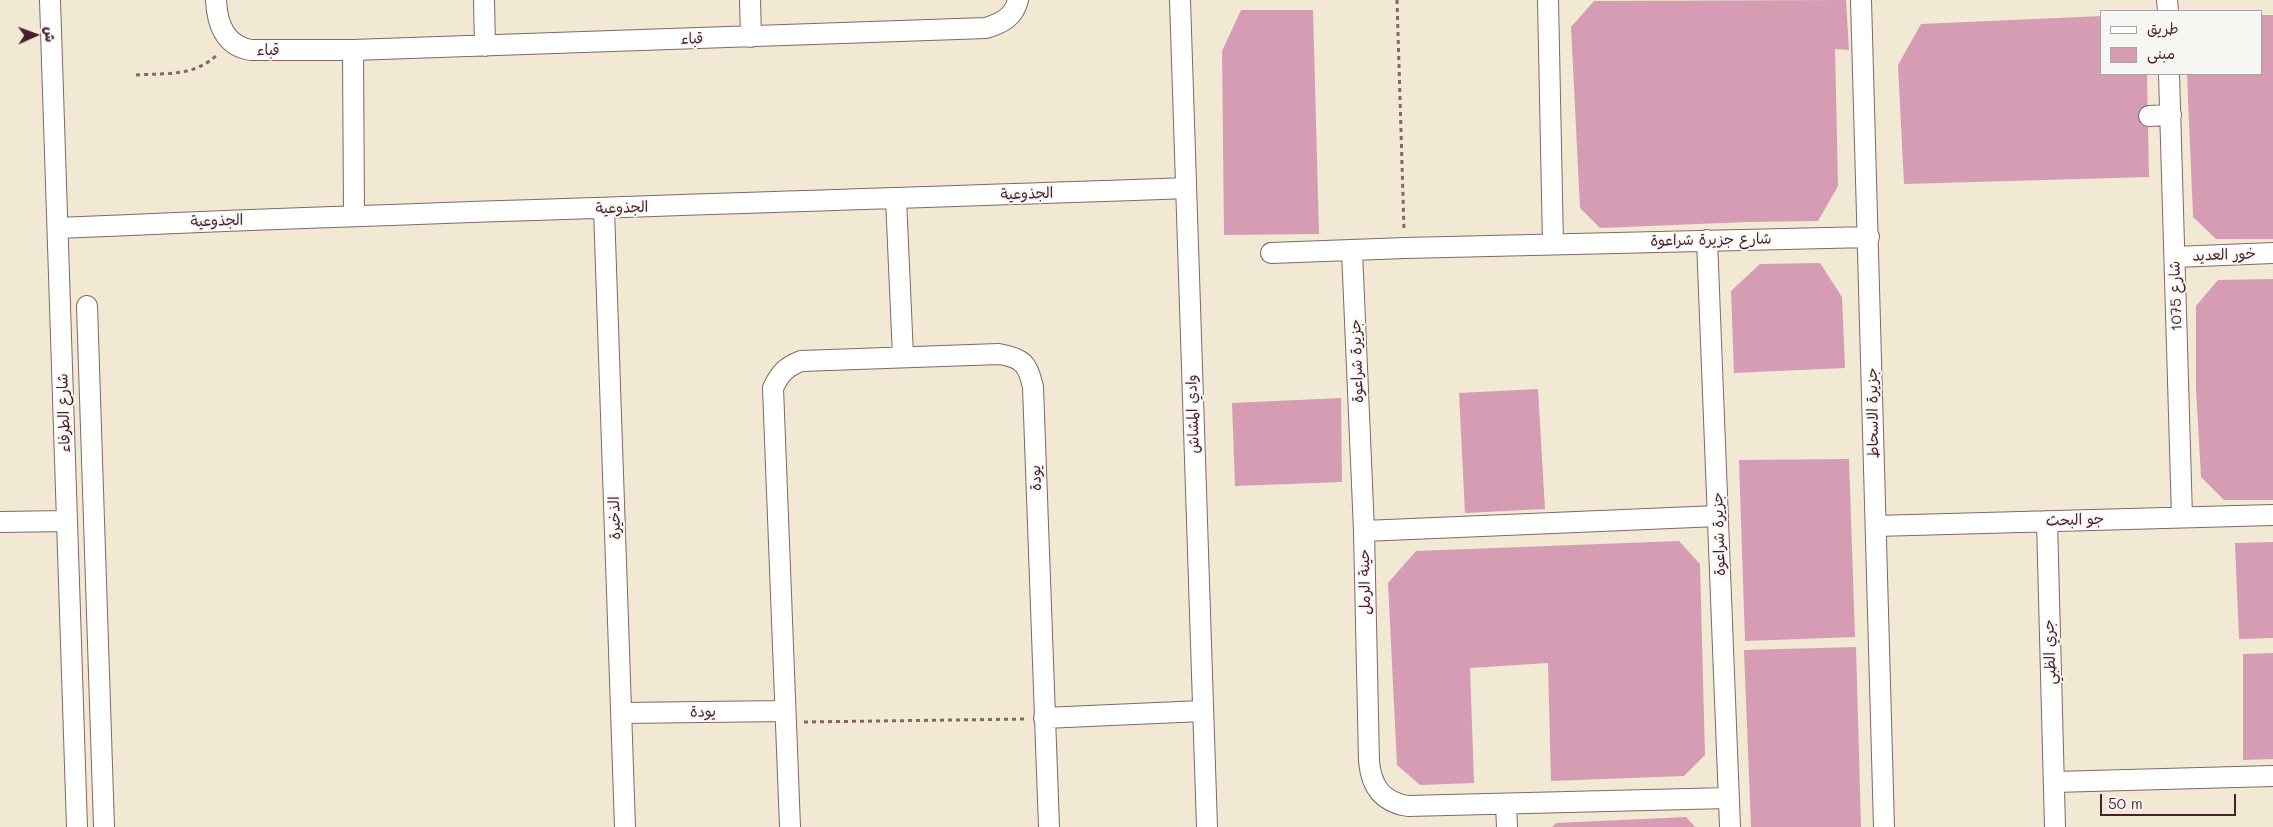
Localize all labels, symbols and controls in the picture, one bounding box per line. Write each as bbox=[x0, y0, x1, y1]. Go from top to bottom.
north arrow bbox=[10, 10, 60, 60]
legend bbox=[2100, 10, 2263, 75]
text: طريق bbox=[2147, 18, 2179, 38]
text: ش bbox=[41, 26, 60, 42]
street label: قباء bbox=[680, 30, 704, 48]
street label: قباء bbox=[257, 41, 279, 59]
text: مبنى bbox=[2147, 43, 2175, 63]
street label: الجذوعية bbox=[1000, 184, 1054, 204]
street label: الجذوعية bbox=[595, 198, 649, 218]
street label: الجذوعية bbox=[190, 211, 244, 231]
street label: شارع جزيرة شراعوة bbox=[1650, 230, 1772, 250]
street label: خور العديد bbox=[2192, 245, 2256, 265]
street label: شارع 1075 bbox=[2166, 261, 2186, 331]
street label: جزيرة شراعوة bbox=[1347, 319, 1367, 403]
street label: جزيرة الاسحاط bbox=[1863, 367, 1883, 459]
street label: شارع الطرفاء bbox=[54, 373, 74, 453]
street label: وادي المشاش bbox=[1183, 374, 1203, 454]
street label: يودة bbox=[1027, 465, 1045, 491]
street label: جزيرة شراعوة bbox=[1709, 492, 1729, 576]
street label: الذخيرة bbox=[605, 496, 625, 540]
street label: جو البحث bbox=[2046, 510, 2104, 530]
street label: حينة الرمل bbox=[1355, 549, 1375, 615]
street label: جري الظبي bbox=[2040, 619, 2060, 685]
street label: يودة bbox=[690, 703, 716, 721]
scale bar bbox=[2103, 784, 2239, 816]
text: 50 m bbox=[2108, 793, 2143, 813]

